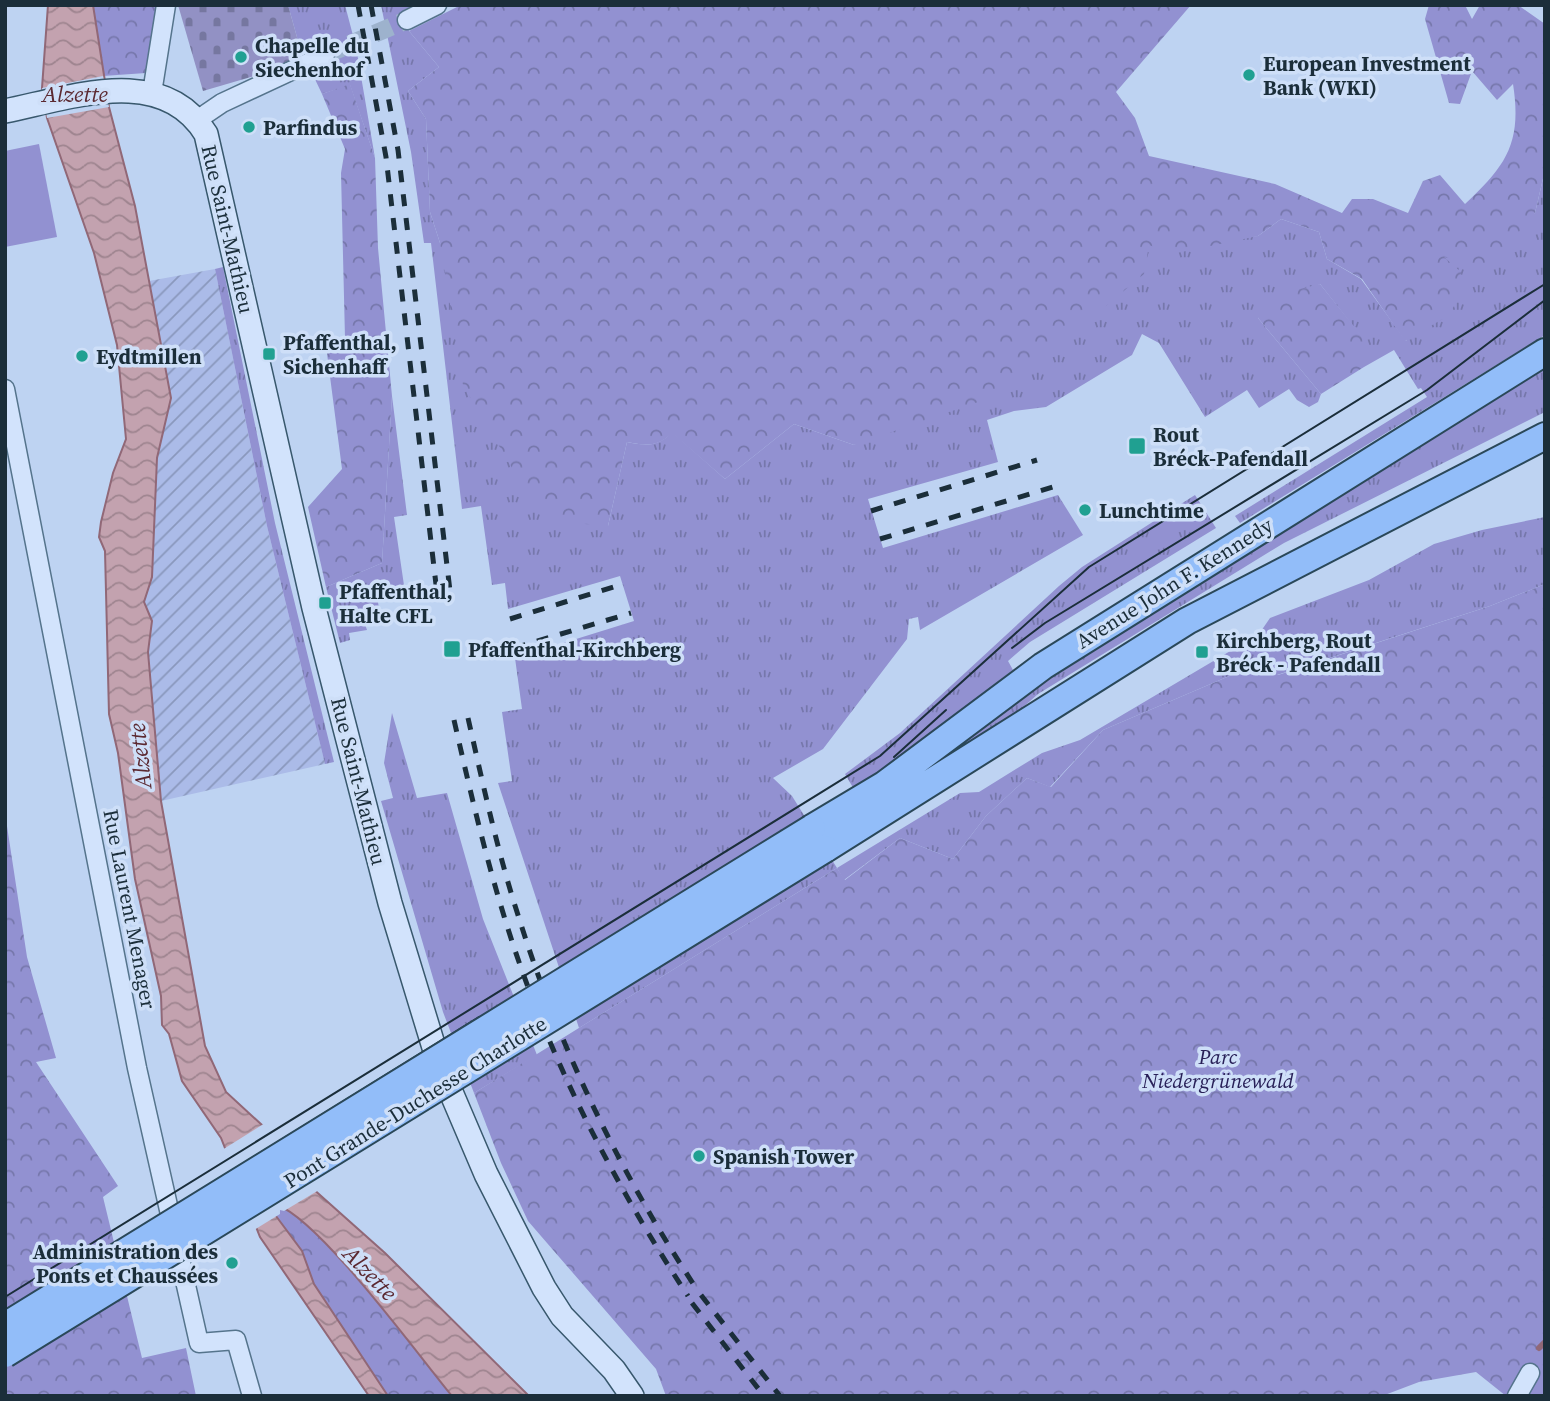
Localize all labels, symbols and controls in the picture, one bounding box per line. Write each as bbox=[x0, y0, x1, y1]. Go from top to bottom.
place label: Chapelle du Siechenhof bbox=[255, 31, 370, 84]
marker: Chapelle du Siechenhof bbox=[233, 49, 249, 65]
place label: European Investment Bank (WKI) bbox=[1263, 49, 1471, 102]
marker: European Investment Bank (WKI) bbox=[1241, 67, 1257, 83]
water label: Alzette bbox=[40, 78, 109, 110]
place label: Parfindus bbox=[263, 113, 358, 142]
marker: Parfindus bbox=[241, 119, 257, 135]
street label: Rue Saint-Mathieu bbox=[194, 142, 262, 316]
place label: Pfaffenthal, Sichenhaff bbox=[283, 328, 397, 381]
place label: Eydtmillen bbox=[96, 342, 202, 371]
marker: Pfaffenthal, Sichenhaff bbox=[261, 346, 277, 362]
marker: Eydtmillen bbox=[74, 348, 90, 364]
place label: Rout Bréck-Pafendall bbox=[1153, 420, 1308, 473]
marker: Rout Bréck-Pafendall bbox=[1127, 436, 1147, 456]
place label: Lunchtime bbox=[1099, 496, 1204, 525]
marker: Lunchtime bbox=[1077, 502, 1093, 518]
street label: Avenue John F. Kennedy bbox=[1070, 510, 1278, 655]
place label: Pfaffenthal, Halte CFL bbox=[339, 577, 453, 630]
marker: Pfaffenthal, Halte CFL bbox=[317, 595, 333, 611]
place label: Kirchberg, Rout Bréck - Pafendall bbox=[1216, 626, 1381, 679]
place label: Pfaffenthal-Kirchberg bbox=[468, 635, 682, 664]
marker: Pfaffenthal-Kirchberg bbox=[442, 639, 462, 659]
marker: Kirchberg, Rout Bréck - Pafendall bbox=[1194, 644, 1210, 660]
street label: Rue Saint-Mathieu bbox=[324, 694, 394, 868]
water label: Alzette bbox=[121, 721, 160, 792]
street label: Rue Laurent Menager bbox=[96, 807, 164, 1011]
street label: Pont Grande-Duchesse Charlotte bbox=[278, 1009, 552, 1195]
park label: Parc Niedergrünewald bbox=[1141, 1042, 1294, 1095]
place label: Spanish Tower bbox=[713, 1142, 854, 1171]
marker: Spanish Tower bbox=[691, 1148, 707, 1164]
place label: Administration des Ponts et Chaussées bbox=[33, 1237, 218, 1290]
water label: Alzette bbox=[334, 1237, 405, 1308]
marker: Administration des Ponts et Chaussées bbox=[224, 1255, 240, 1271]

